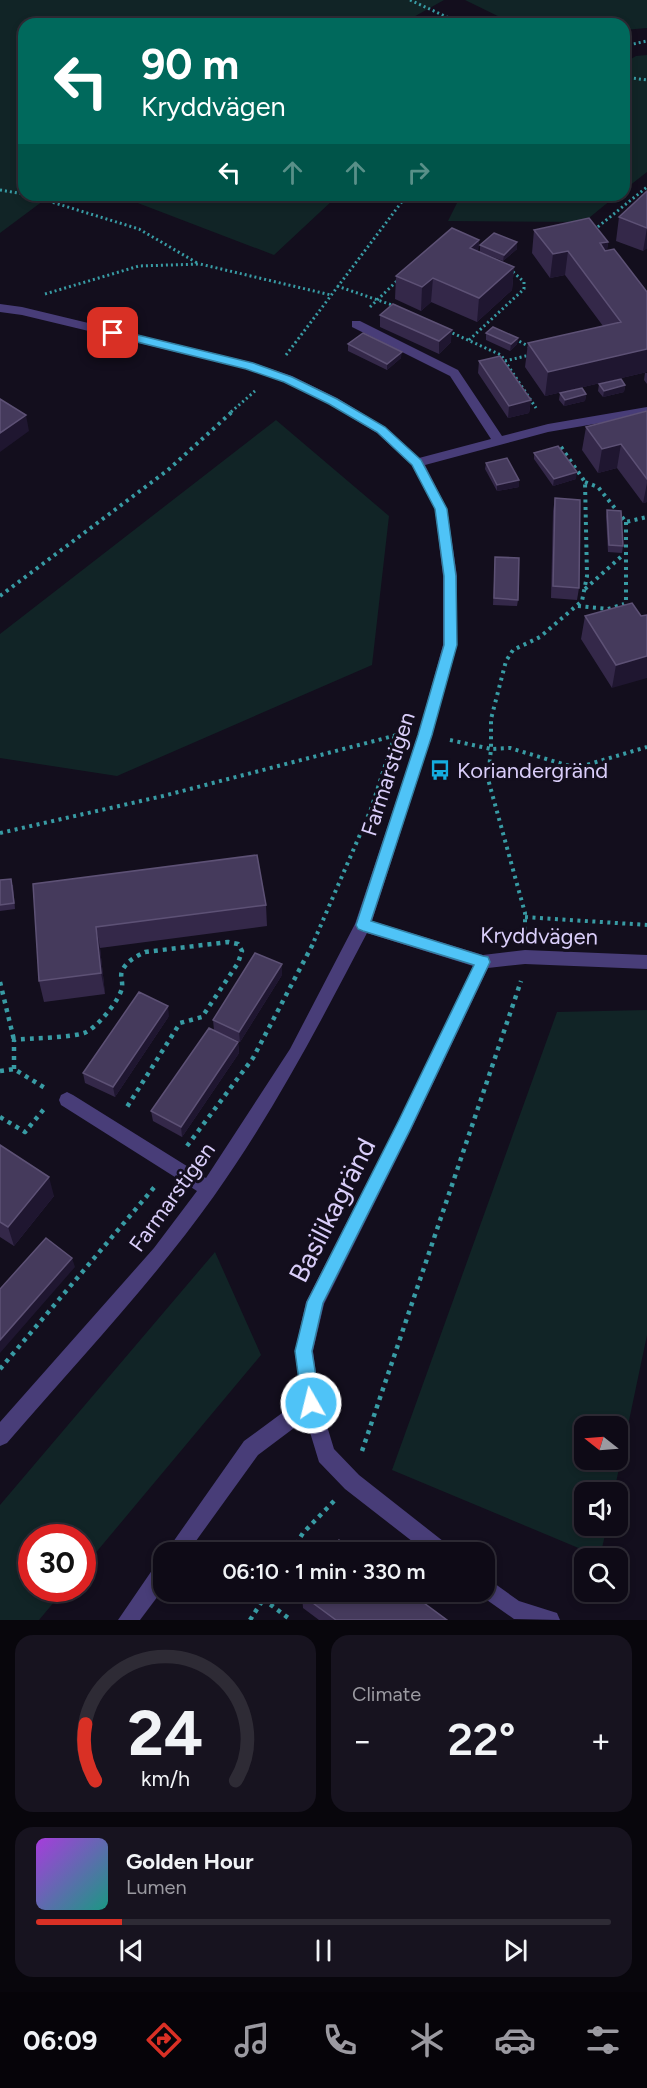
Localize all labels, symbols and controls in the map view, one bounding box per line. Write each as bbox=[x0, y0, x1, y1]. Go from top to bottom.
text: 90 m bbox=[141, 39, 239, 90]
icon: left bbox=[42, 42, 120, 120]
text: Kryddvägen bbox=[141, 90, 286, 123]
icon: left bbox=[213, 156, 246, 189]
icon: ahead bbox=[276, 156, 309, 189]
icon: ahead bbox=[339, 156, 372, 189]
icon: right bbox=[402, 156, 435, 189]
pin bbox=[87, 307, 138, 358]
icon: arrive bbox=[96, 316, 129, 349]
street label: Farmarstigen bbox=[355, 709, 421, 839]
place label: Koriandergränd bbox=[457, 757, 608, 784]
bus stop icon: Koriandergränd bbox=[428, 758, 452, 782]
street label: Kryddvägen bbox=[480, 921, 598, 951]
street label: Basilikagränd bbox=[282, 1132, 382, 1288]
street label: Farmarstigen bbox=[123, 1137, 221, 1257]
position arrow bbox=[279, 1371, 343, 1435]
north arrow bbox=[574, 1416, 628, 1470]
map controls bbox=[574, 1416, 628, 1602]
button: sound bbox=[574, 1482, 628, 1536]
speed limit sign: 30 bbox=[18, 1524, 96, 1602]
button: search bbox=[574, 1548, 628, 1602]
text: 06:10 · 1 min · 330 m bbox=[222, 1558, 426, 1585]
text: Climate bbox=[352, 1682, 421, 1706]
text: 24 bbox=[128, 1696, 203, 1771]
text: 22° bbox=[447, 1712, 516, 1766]
text: − bbox=[352, 1721, 373, 1760]
text: + bbox=[590, 1721, 611, 1760]
text: km/h bbox=[141, 1766, 190, 1791]
text: Golden Hour bbox=[126, 1848, 254, 1875]
text: Lumen bbox=[126, 1875, 187, 1899]
icon: previous bbox=[115, 1934, 148, 1967]
icon: pause bbox=[307, 1934, 340, 1967]
icon: next bbox=[499, 1934, 532, 1967]
icon: directions bbox=[143, 2019, 185, 2061]
icon: music bbox=[231, 2019, 273, 2061]
icon: phone bbox=[319, 2019, 361, 2061]
icon: climate bbox=[406, 2019, 448, 2061]
icon: car bbox=[494, 2019, 536, 2061]
icon: filters bbox=[582, 2019, 624, 2061]
text: 06:09 bbox=[23, 2024, 97, 2057]

